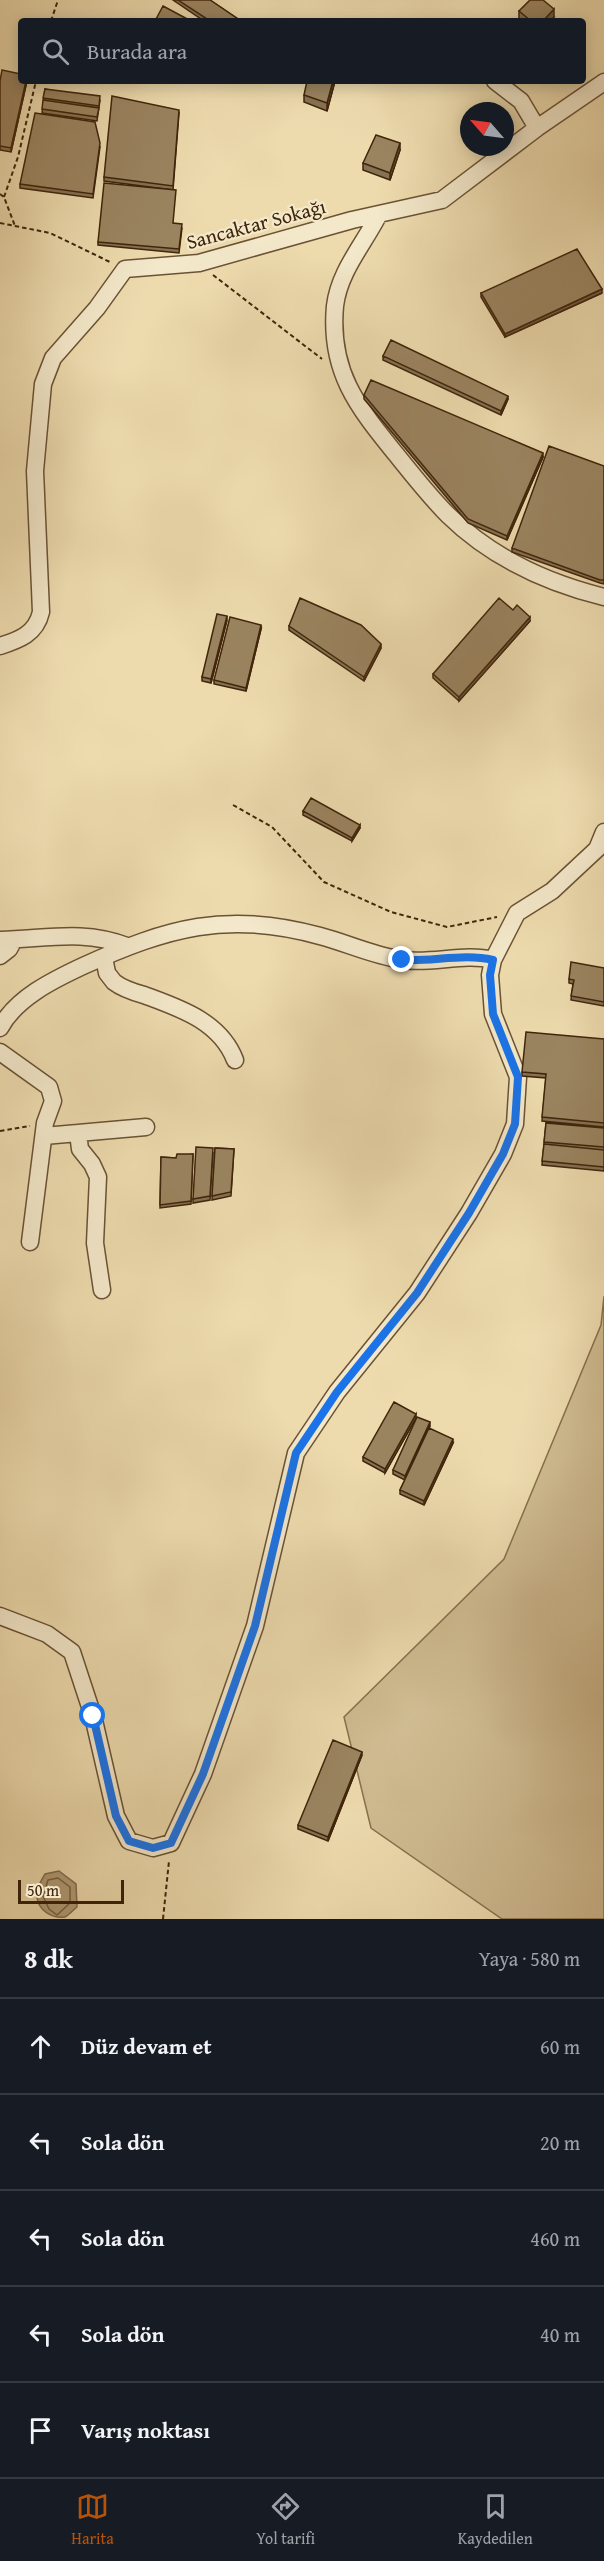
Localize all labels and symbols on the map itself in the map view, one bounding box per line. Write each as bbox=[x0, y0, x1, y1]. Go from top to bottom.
north arrow bbox=[460, 102, 514, 156]
street label: Sancaktar Sokağı bbox=[183, 191, 329, 256]
route end bbox=[388, 946, 414, 972]
route start bbox=[79, 1702, 105, 1728]
scale bar bbox=[18, 1877, 124, 1904]

